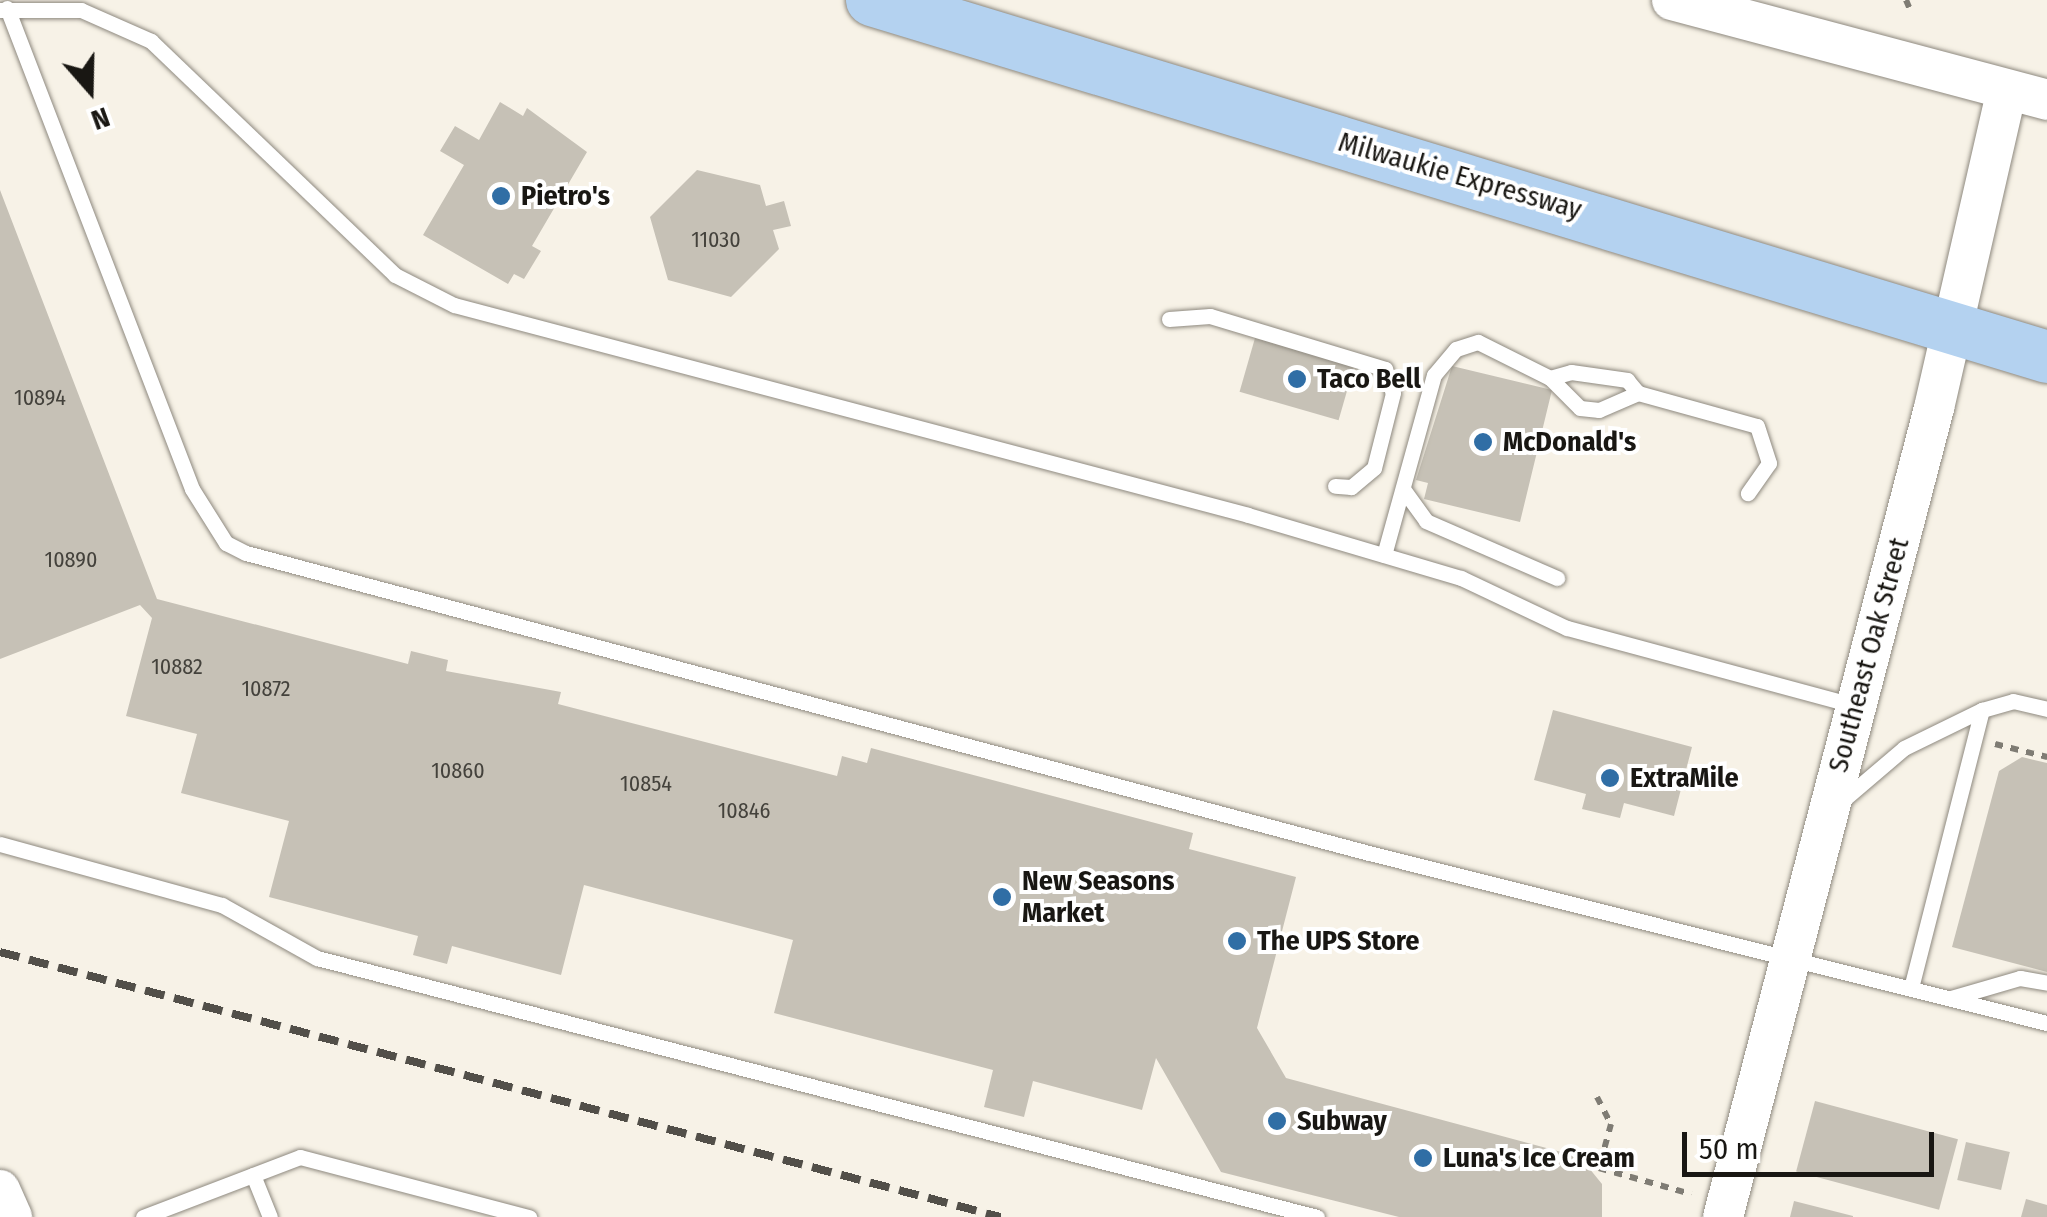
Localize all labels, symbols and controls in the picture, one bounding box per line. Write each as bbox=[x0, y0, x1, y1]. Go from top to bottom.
north arrow bbox=[40, 40, 140, 140]
text: N bbox=[87, 100, 114, 137]
street label: Milwaukie Expressway bbox=[1334, 125, 1586, 227]
place label: Pietro's bbox=[521, 179, 610, 213]
marker: Pietro's bbox=[490, 185, 512, 207]
house number: 11030 bbox=[691, 227, 741, 253]
place label: Taco Bell bbox=[1317, 362, 1421, 396]
marker: Taco Bell bbox=[1286, 368, 1308, 390]
house number: 10894 bbox=[14, 385, 66, 411]
place label: McDonald's bbox=[1503, 425, 1636, 459]
marker: McDonald's bbox=[1472, 431, 1494, 453]
street label: Southeast Oak Street bbox=[1822, 534, 1916, 776]
house number: 10890 bbox=[45, 547, 97, 573]
house number: 10882 bbox=[151, 654, 203, 680]
house number: 10872 bbox=[241, 676, 291, 702]
house number: 10860 bbox=[431, 758, 485, 784]
place label: ExtraMile bbox=[1630, 761, 1739, 795]
marker: ExtraMile bbox=[1599, 767, 1621, 789]
house number: 10854 bbox=[620, 771, 672, 797]
house number: 10846 bbox=[718, 798, 770, 824]
place label: New Seasons Market bbox=[1022, 864, 1174, 930]
marker: New Seasons Market bbox=[991, 886, 1013, 908]
place label: The UPS Store bbox=[1257, 924, 1420, 958]
marker: The UPS Store bbox=[1226, 930, 1248, 952]
place label: Subway bbox=[1297, 1104, 1387, 1138]
marker: Subway bbox=[1266, 1110, 1288, 1132]
scale bar bbox=[1687, 1112, 1940, 1174]
text: 50 m bbox=[1699, 1131, 1759, 1167]
place label: Luna's Ice Cream bbox=[1443, 1141, 1635, 1175]
marker: Luna's Ice Cream bbox=[1412, 1147, 1434, 1169]

